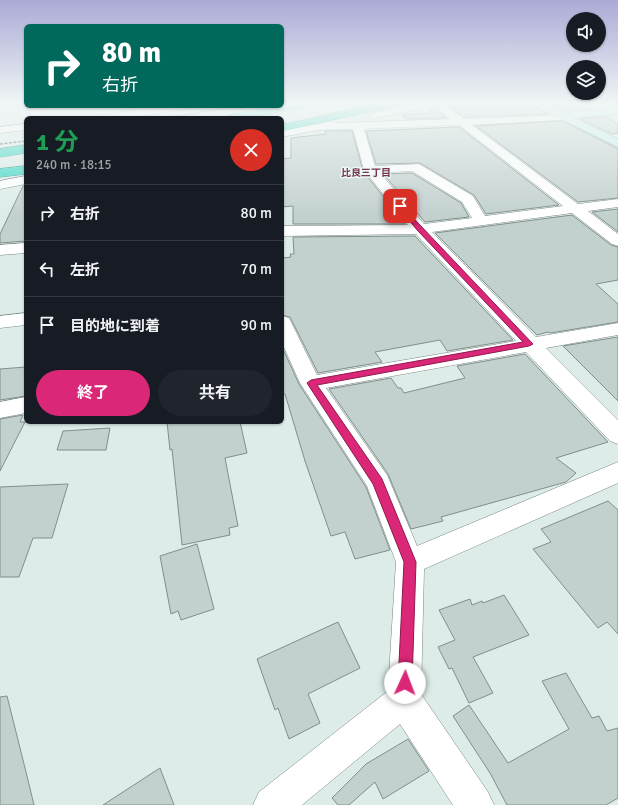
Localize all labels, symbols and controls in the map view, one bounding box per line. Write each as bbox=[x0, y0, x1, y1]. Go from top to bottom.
map controls bbox=[566, 12, 606, 100]
button: sound bbox=[566, 12, 606, 52]
text: 80 m bbox=[102, 36, 161, 70]
icon: right bbox=[36, 40, 88, 92]
button: layers bbox=[566, 60, 606, 100]
text: 右折 bbox=[102, 74, 138, 96]
text: 1 分 bbox=[36, 127, 78, 157]
button: close bbox=[230, 129, 272, 171]
text: 240 m · 18:15 bbox=[36, 157, 112, 173]
district label: 比良三丁目 bbox=[341, 167, 391, 179]
pin bbox=[383, 189, 417, 223]
icon: arrive bbox=[389, 195, 411, 217]
icon: right bbox=[36, 202, 58, 224]
text: 80 m bbox=[241, 204, 272, 222]
text: 右折 bbox=[70, 205, 100, 223]
icon: left bbox=[36, 258, 58, 280]
text: 70 m bbox=[241, 260, 272, 278]
text: 左折 bbox=[70, 261, 100, 279]
icon: arrive bbox=[36, 314, 58, 336]
text: 90 m bbox=[241, 316, 272, 334]
text: 目的地に到着 bbox=[70, 317, 160, 335]
button: 終了 bbox=[36, 370, 150, 416]
button: 共有 bbox=[158, 370, 272, 416]
position arrow bbox=[384, 662, 426, 704]

